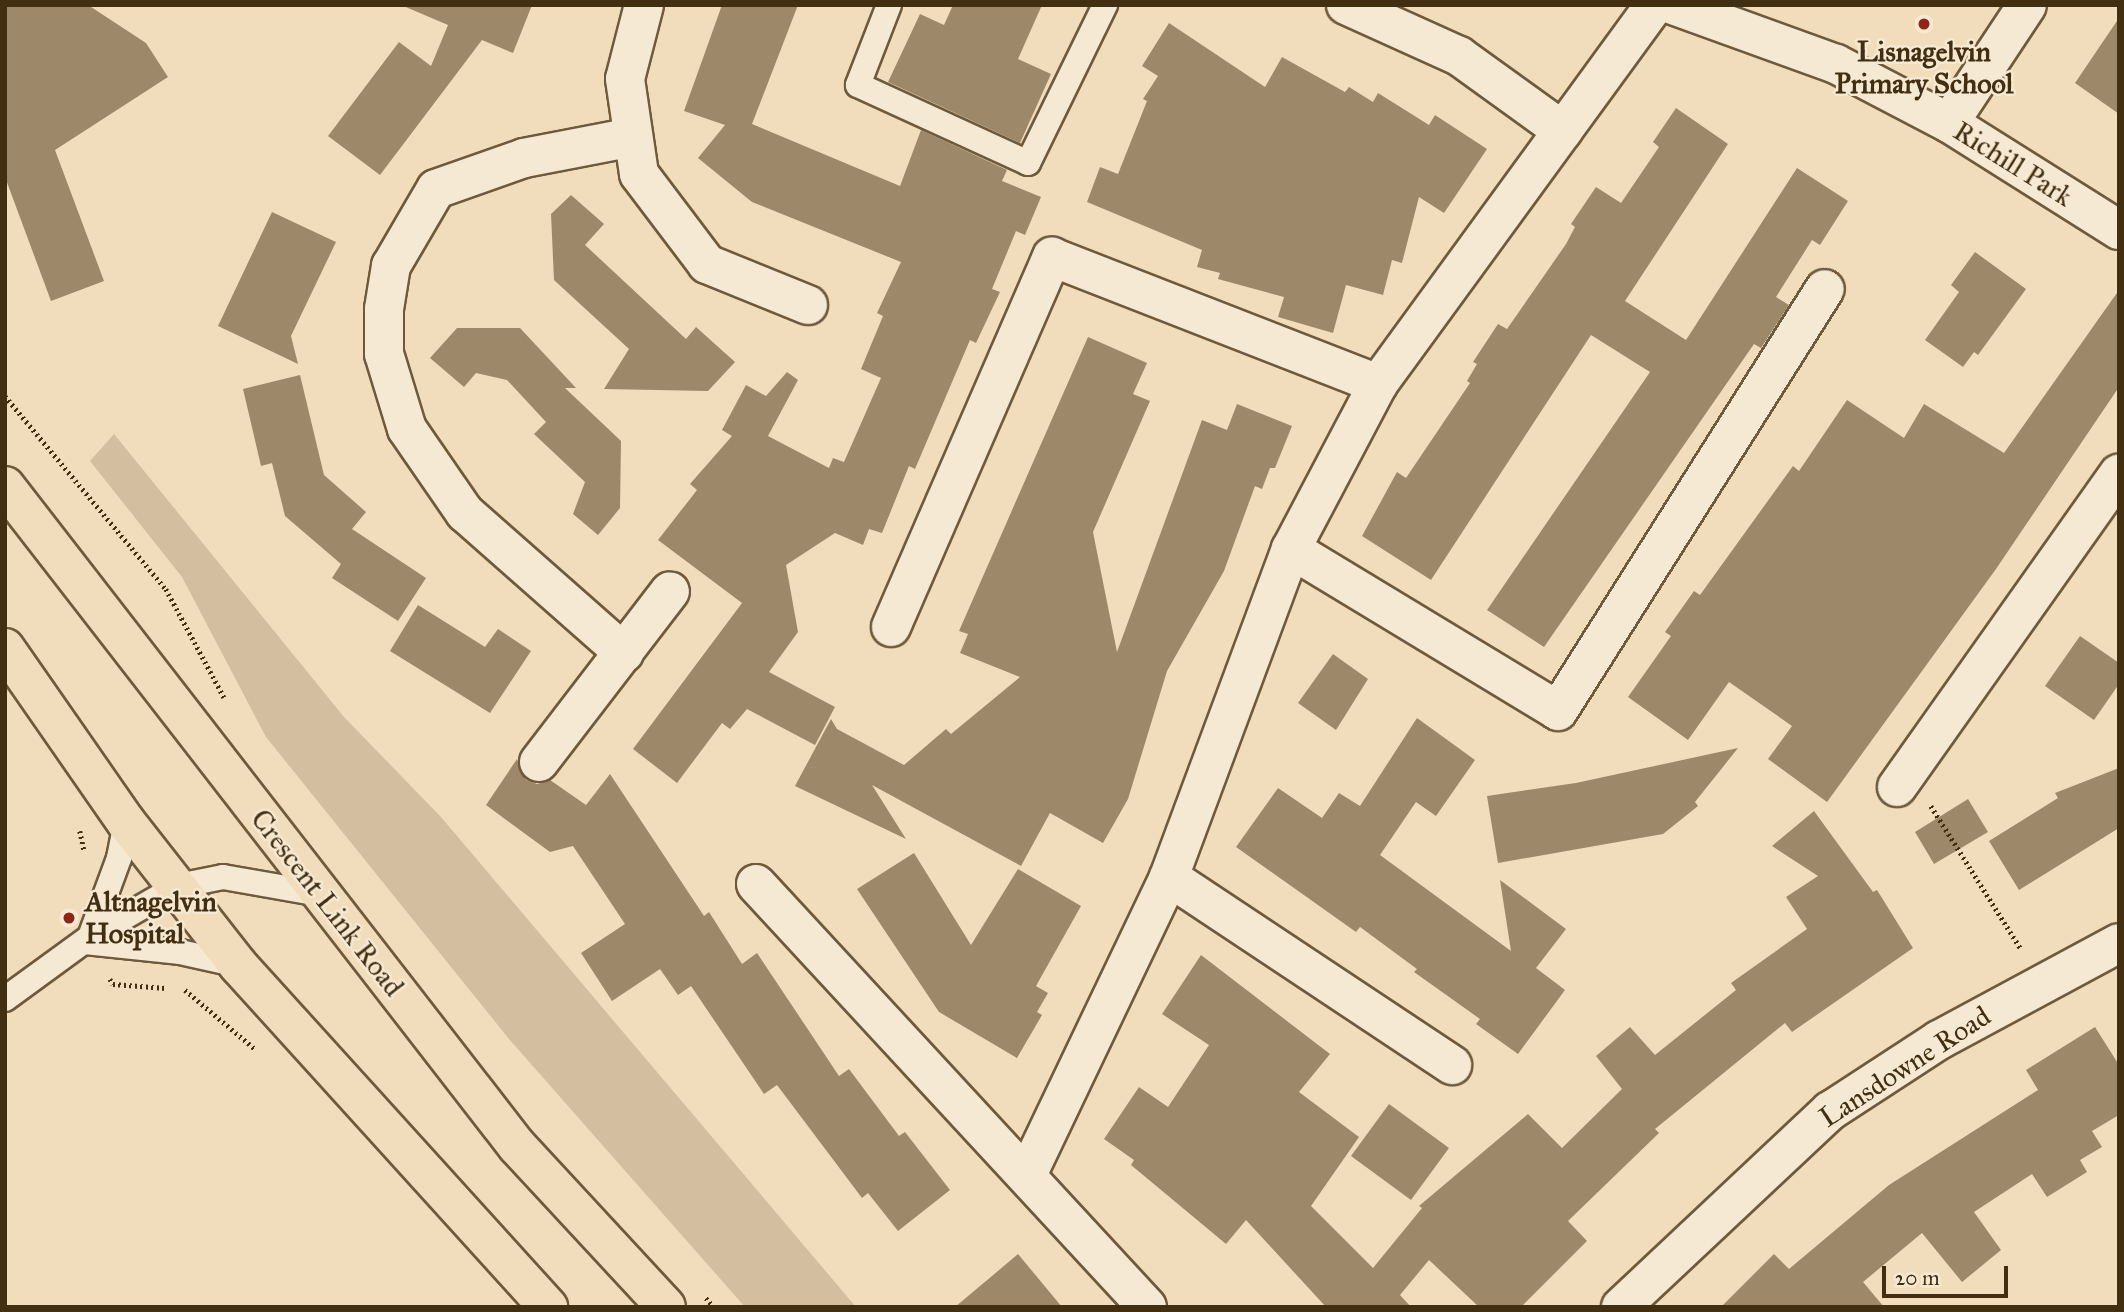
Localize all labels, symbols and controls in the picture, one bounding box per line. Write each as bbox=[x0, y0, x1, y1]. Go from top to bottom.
marker: Lisnagelvin Primary School bbox=[1916, 16, 1932, 32]
place label: Lisnagelvin Primary School bbox=[1835, 35, 2013, 101]
street label: Richill Park bbox=[1947, 114, 2079, 214]
street label: Crescent Link Road bbox=[244, 803, 410, 1003]
place label: Altnagelvin Hospital bbox=[85, 885, 217, 951]
marker: Altnagelvin Hospital bbox=[59, 908, 79, 928]
street label: Lansdowne Road bbox=[1813, 999, 1997, 1135]
scale bar bbox=[1886, 1252, 2012, 1296]
text: 20 m bbox=[1895, 1265, 1940, 1291]

